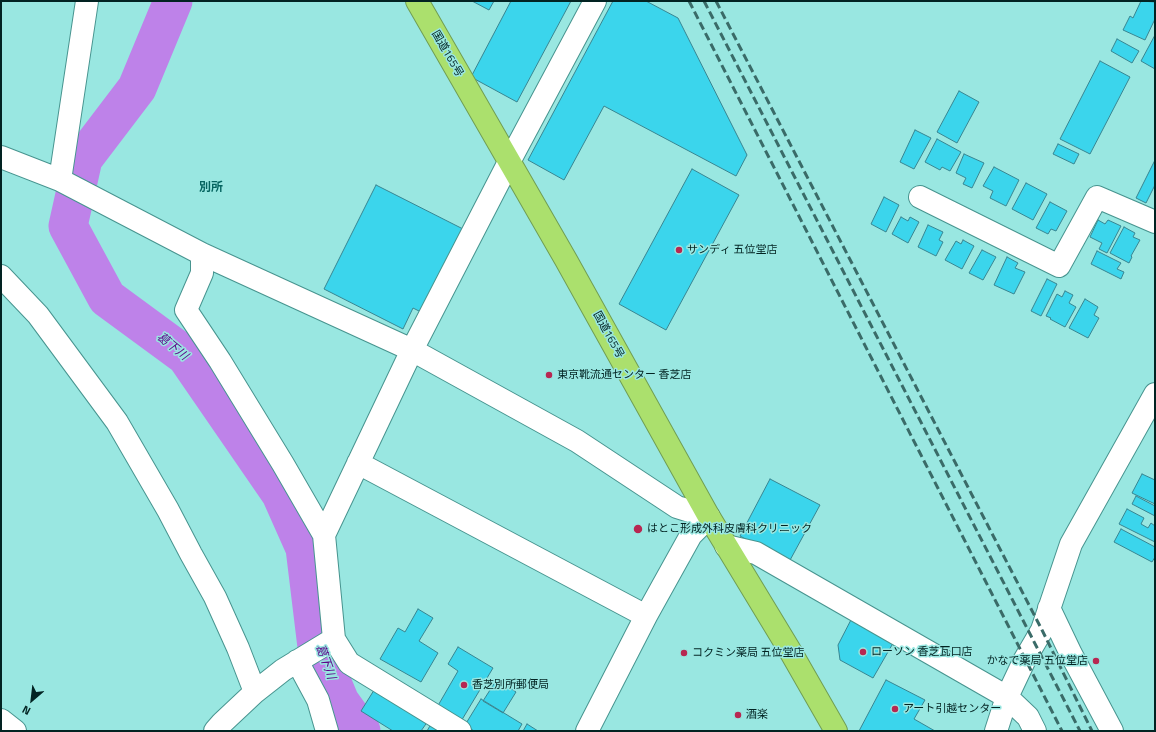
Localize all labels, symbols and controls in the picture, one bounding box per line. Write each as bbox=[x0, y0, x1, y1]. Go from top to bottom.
street label: 国道165号 bbox=[428, 28, 466, 80]
district label: 別所 bbox=[199, 181, 223, 195]
place label: サンディ 五位堂店 bbox=[687, 243, 777, 257]
marker: サンディ 五位堂店 bbox=[674, 245, 684, 255]
street label: 国道165号 bbox=[590, 309, 626, 361]
water label: 葛下川 bbox=[153, 330, 191, 364]
place label: 東京靴流通センター 香芝店 bbox=[557, 368, 691, 382]
marker: 東京靴流通センター 香芝店 bbox=[544, 370, 554, 380]
place label: はとこ形成外科皮膚科クリニック bbox=[647, 522, 812, 536]
marker: はとこ形成外科皮膚科クリニック bbox=[632, 523, 644, 535]
water label: 葛下川 bbox=[312, 643, 338, 681]
place label: ローソン 香芝瓦口店 bbox=[871, 645, 972, 659]
place label: コクミン薬局 五位堂店 bbox=[692, 646, 804, 660]
marker: ローソン 香芝瓦口店 bbox=[858, 647, 868, 657]
marker: コクミン薬局 五位堂店 bbox=[679, 648, 689, 658]
place label: かなで薬局 五位堂店 bbox=[987, 654, 1088, 668]
marker: かなで薬局 五位堂店 bbox=[1091, 656, 1101, 666]
place label: 香芝別所郵便局 bbox=[472, 678, 549, 692]
north arrow bbox=[12, 680, 52, 720]
marker: 香芝別所郵便局 bbox=[459, 680, 469, 690]
text: N bbox=[19, 702, 33, 719]
place label: アート引越センター bbox=[903, 702, 1001, 716]
marker: アート引越センター bbox=[890, 704, 900, 714]
place label: 酒楽 bbox=[746, 708, 768, 722]
marker: 酒楽 bbox=[733, 710, 743, 720]

